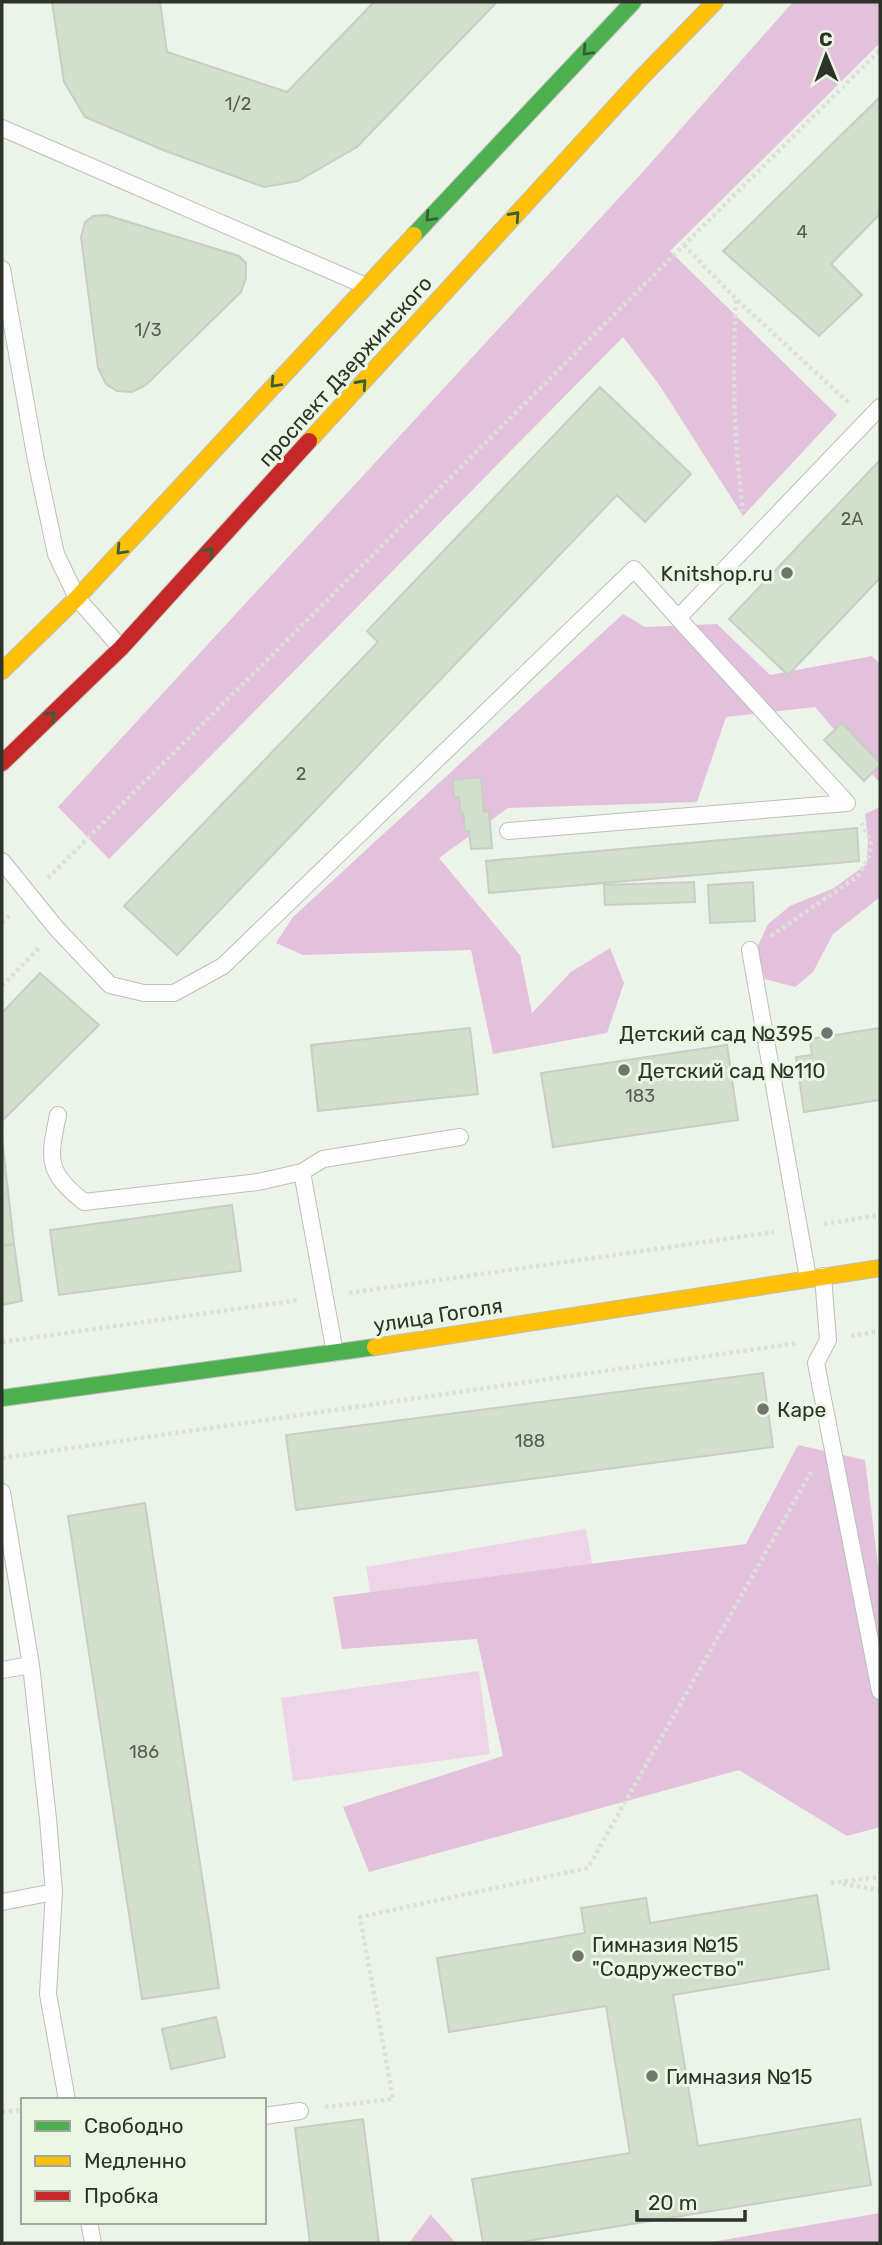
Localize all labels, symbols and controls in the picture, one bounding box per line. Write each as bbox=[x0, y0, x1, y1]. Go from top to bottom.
north arrow bbox=[791, 21, 861, 91]
text: С bbox=[819, 28, 833, 51]
one-way arrow bbox=[582, 43, 595, 56]
house number: 1/2 bbox=[225, 93, 251, 115]
one-way arrow bbox=[426, 209, 439, 222]
one-way arrow bbox=[507, 211, 519, 224]
house number: 4 bbox=[796, 221, 808, 243]
street label: проспект Дзержинского bbox=[253, 271, 437, 471]
house number: 1/3 bbox=[134, 319, 162, 341]
one-way arrow bbox=[271, 375, 284, 388]
one-way arrow bbox=[354, 379, 366, 392]
house number: 2А bbox=[841, 508, 863, 530]
one-way arrow bbox=[116, 542, 129, 555]
one-way arrow bbox=[201, 547, 213, 560]
place label: Knitshop.ru bbox=[661, 561, 773, 586]
marker: Knitshop.ru bbox=[779, 565, 795, 581]
one-way arrow bbox=[43, 711, 56, 724]
house number: 2 bbox=[296, 763, 306, 785]
place label: Детский сад №395 bbox=[619, 1021, 813, 1046]
marker: Детский сад №395 bbox=[819, 1025, 835, 1041]
place label: Детский сад №110 bbox=[638, 1058, 826, 1083]
marker: Детский сад №110 bbox=[616, 1062, 632, 1078]
house number: 183 bbox=[625, 1085, 655, 1107]
street label: улица Гоголя bbox=[372, 1292, 504, 1338]
place label: Каре bbox=[777, 1397, 826, 1422]
marker: Каре bbox=[755, 1401, 771, 1417]
house number: 188 bbox=[515, 1430, 545, 1452]
house number: 186 bbox=[129, 1741, 159, 1763]
place label: Гимназия №15 "Содружество" bbox=[592, 1932, 744, 1981]
marker: Гимназия №15 "Содружество" bbox=[570, 1948, 586, 1964]
place label: Гимназия №15 bbox=[666, 2064, 813, 2089]
marker: Гимназия №15 bbox=[644, 2068, 660, 2084]
legend bbox=[21, 2098, 266, 2224]
text: Свободно bbox=[84, 2113, 184, 2138]
text: Медленно bbox=[84, 2148, 187, 2173]
scale bar bbox=[637, 2178, 746, 2222]
text: Пробка bbox=[84, 2183, 159, 2208]
text: 20 m bbox=[648, 2190, 697, 2215]

